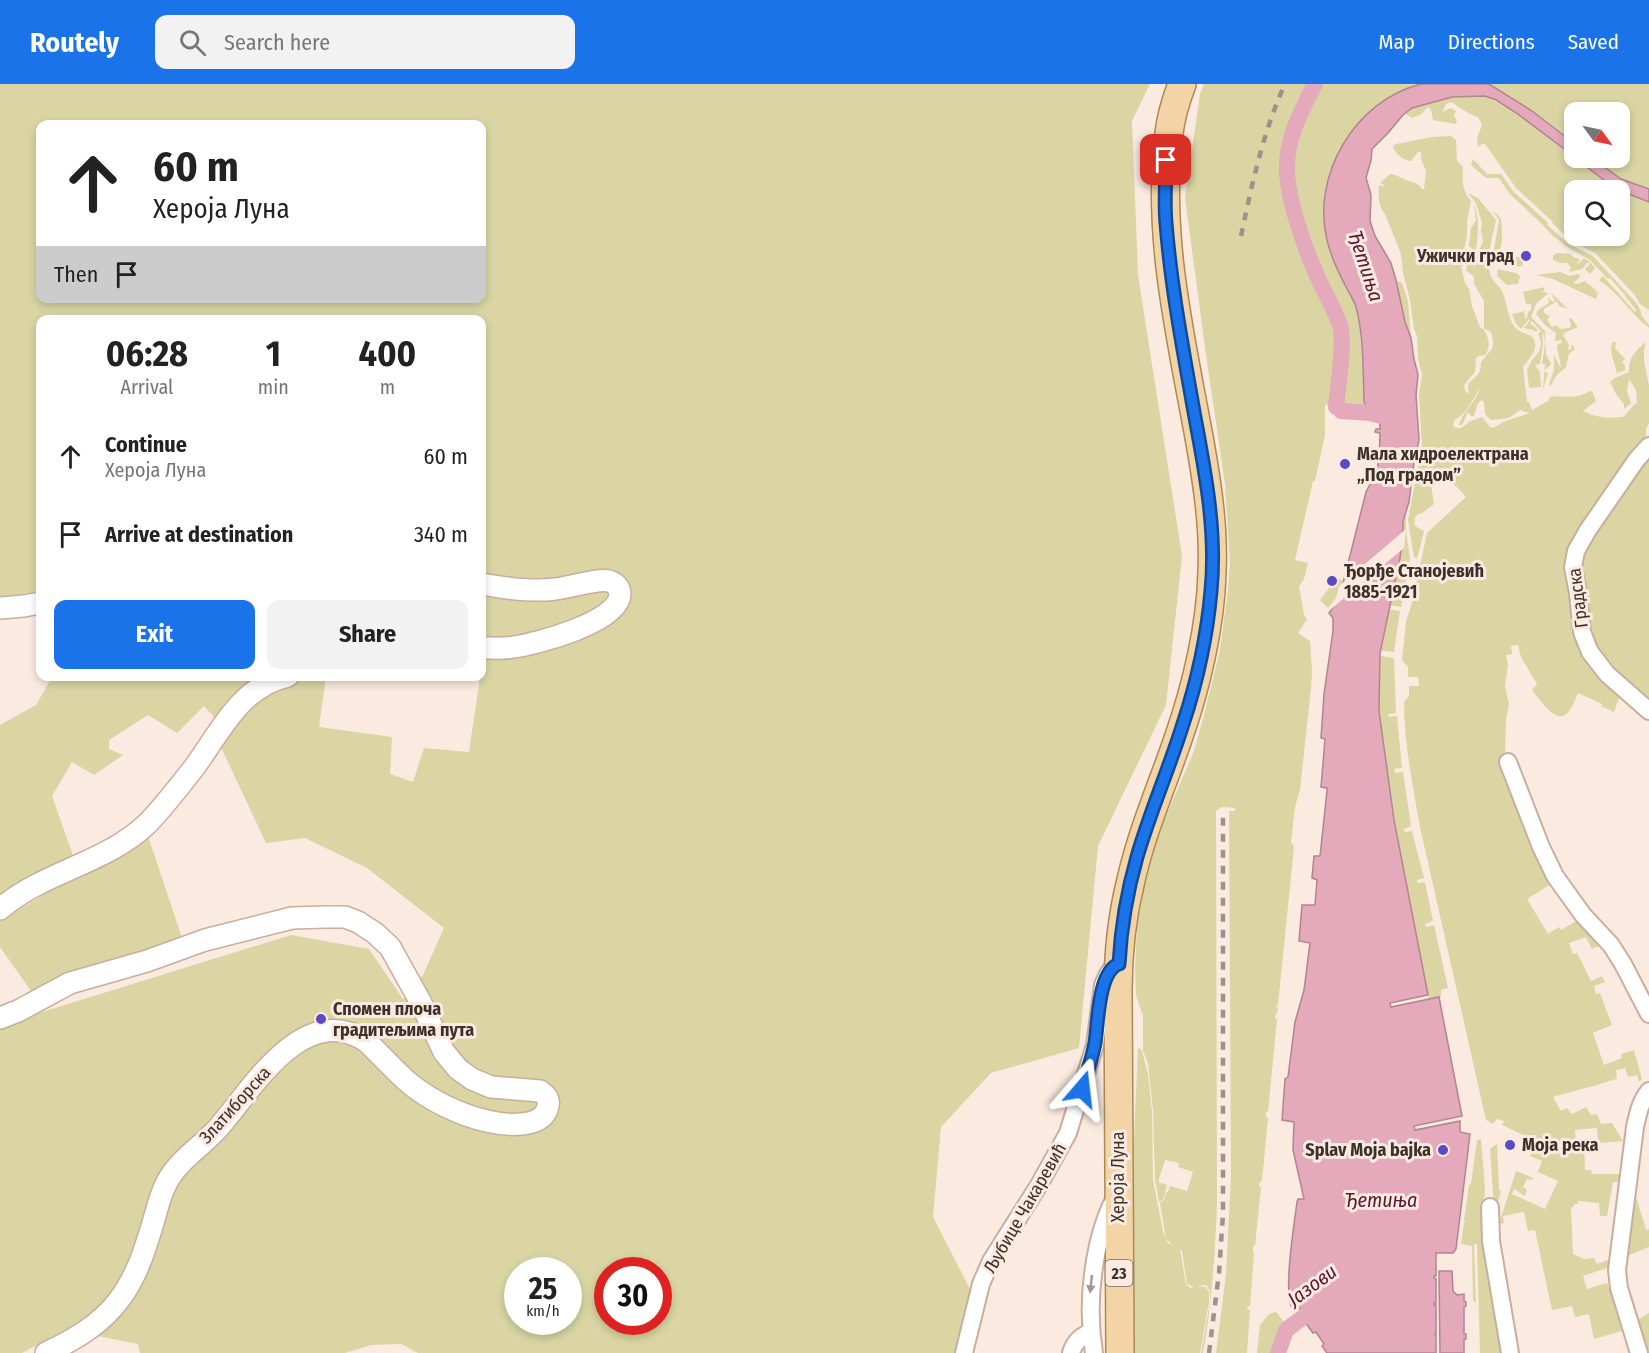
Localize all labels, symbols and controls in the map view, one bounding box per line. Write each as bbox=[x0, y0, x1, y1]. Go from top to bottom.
search box bbox=[155, 15, 575, 69]
text: Routely bbox=[30, 26, 119, 59]
icon: search bbox=[176, 26, 209, 59]
text: Search here bbox=[224, 29, 330, 56]
text: Map bbox=[1378, 29, 1415, 55]
text: Directions bbox=[1448, 29, 1535, 55]
text: Saved bbox=[1568, 29, 1619, 55]
north arrow bbox=[1564, 102, 1630, 168]
map controls bbox=[1564, 102, 1630, 246]
pin bbox=[1140, 134, 1191, 185]
text: 60 m bbox=[153, 142, 239, 192]
icon: arrive bbox=[1149, 143, 1182, 176]
icon: ahead bbox=[54, 144, 132, 222]
button: search bbox=[1564, 180, 1630, 246]
text: Хероја Луна bbox=[153, 193, 290, 225]
water label: Ђетиња bbox=[1343, 228, 1389, 304]
place label: Ужички град bbox=[1416, 245, 1514, 267]
marker: Ужички град bbox=[1519, 249, 1533, 263]
icon: arrive bbox=[110, 258, 143, 291]
text: Then bbox=[54, 261, 98, 288]
text: 06:28 bbox=[106, 332, 188, 376]
text: 1 bbox=[266, 332, 281, 376]
text: 400 bbox=[358, 332, 416, 376]
text: Arrival bbox=[120, 375, 173, 399]
text: min bbox=[258, 375, 289, 399]
text: m bbox=[380, 375, 395, 399]
text: Continue bbox=[105, 431, 187, 458]
icon: ahead bbox=[54, 440, 87, 473]
text: 60 m bbox=[424, 443, 468, 470]
place label: Мала хидроелектрана „Под градом” bbox=[1357, 443, 1529, 486]
marker: Мала хидроелектрана „Под градом” bbox=[1338, 457, 1352, 471]
text: Хероја Луна bbox=[105, 458, 206, 482]
icon: arrive bbox=[54, 518, 87, 551]
text: Arrive at destination bbox=[105, 521, 293, 548]
text: 340 m bbox=[414, 521, 468, 548]
place label: Ђорђе Станојевић 1885-1921 bbox=[1344, 560, 1484, 603]
street label: Градска bbox=[1563, 567, 1593, 629]
marker: Ђорђе Станојевић 1885-1921 bbox=[1325, 574, 1339, 588]
button: Exit bbox=[54, 600, 255, 669]
button: Share bbox=[267, 600, 468, 669]
place label: Спомен плоча градитељима пута bbox=[333, 998, 474, 1041]
marker: Спомен плоча градитељима пута bbox=[314, 1012, 328, 1026]
position arrow bbox=[1050, 1057, 1114, 1121]
street label: Златиборска bbox=[195, 1062, 276, 1148]
street label: Хероја Луна bbox=[1107, 1131, 1129, 1223]
place label: Моја река bbox=[1522, 1134, 1599, 1156]
marker: Моја река bbox=[1503, 1138, 1517, 1152]
street label: Љубице Чакаревић bbox=[979, 1139, 1071, 1277]
place label: Splav Moja bajka bbox=[1305, 1139, 1431, 1161]
marker: Splav Moja bajka bbox=[1436, 1143, 1450, 1157]
water label: Ђетиња bbox=[1345, 1188, 1417, 1212]
speed limit sign: 30 bbox=[594, 1257, 672, 1335]
water label: Јазови bbox=[1282, 1259, 1341, 1312]
road number: 23 bbox=[1106, 1260, 1132, 1286]
text: 25 bbox=[529, 1271, 557, 1307]
one-way arrow bbox=[1086, 1275, 1096, 1294]
text: km/h bbox=[526, 1302, 560, 1320]

